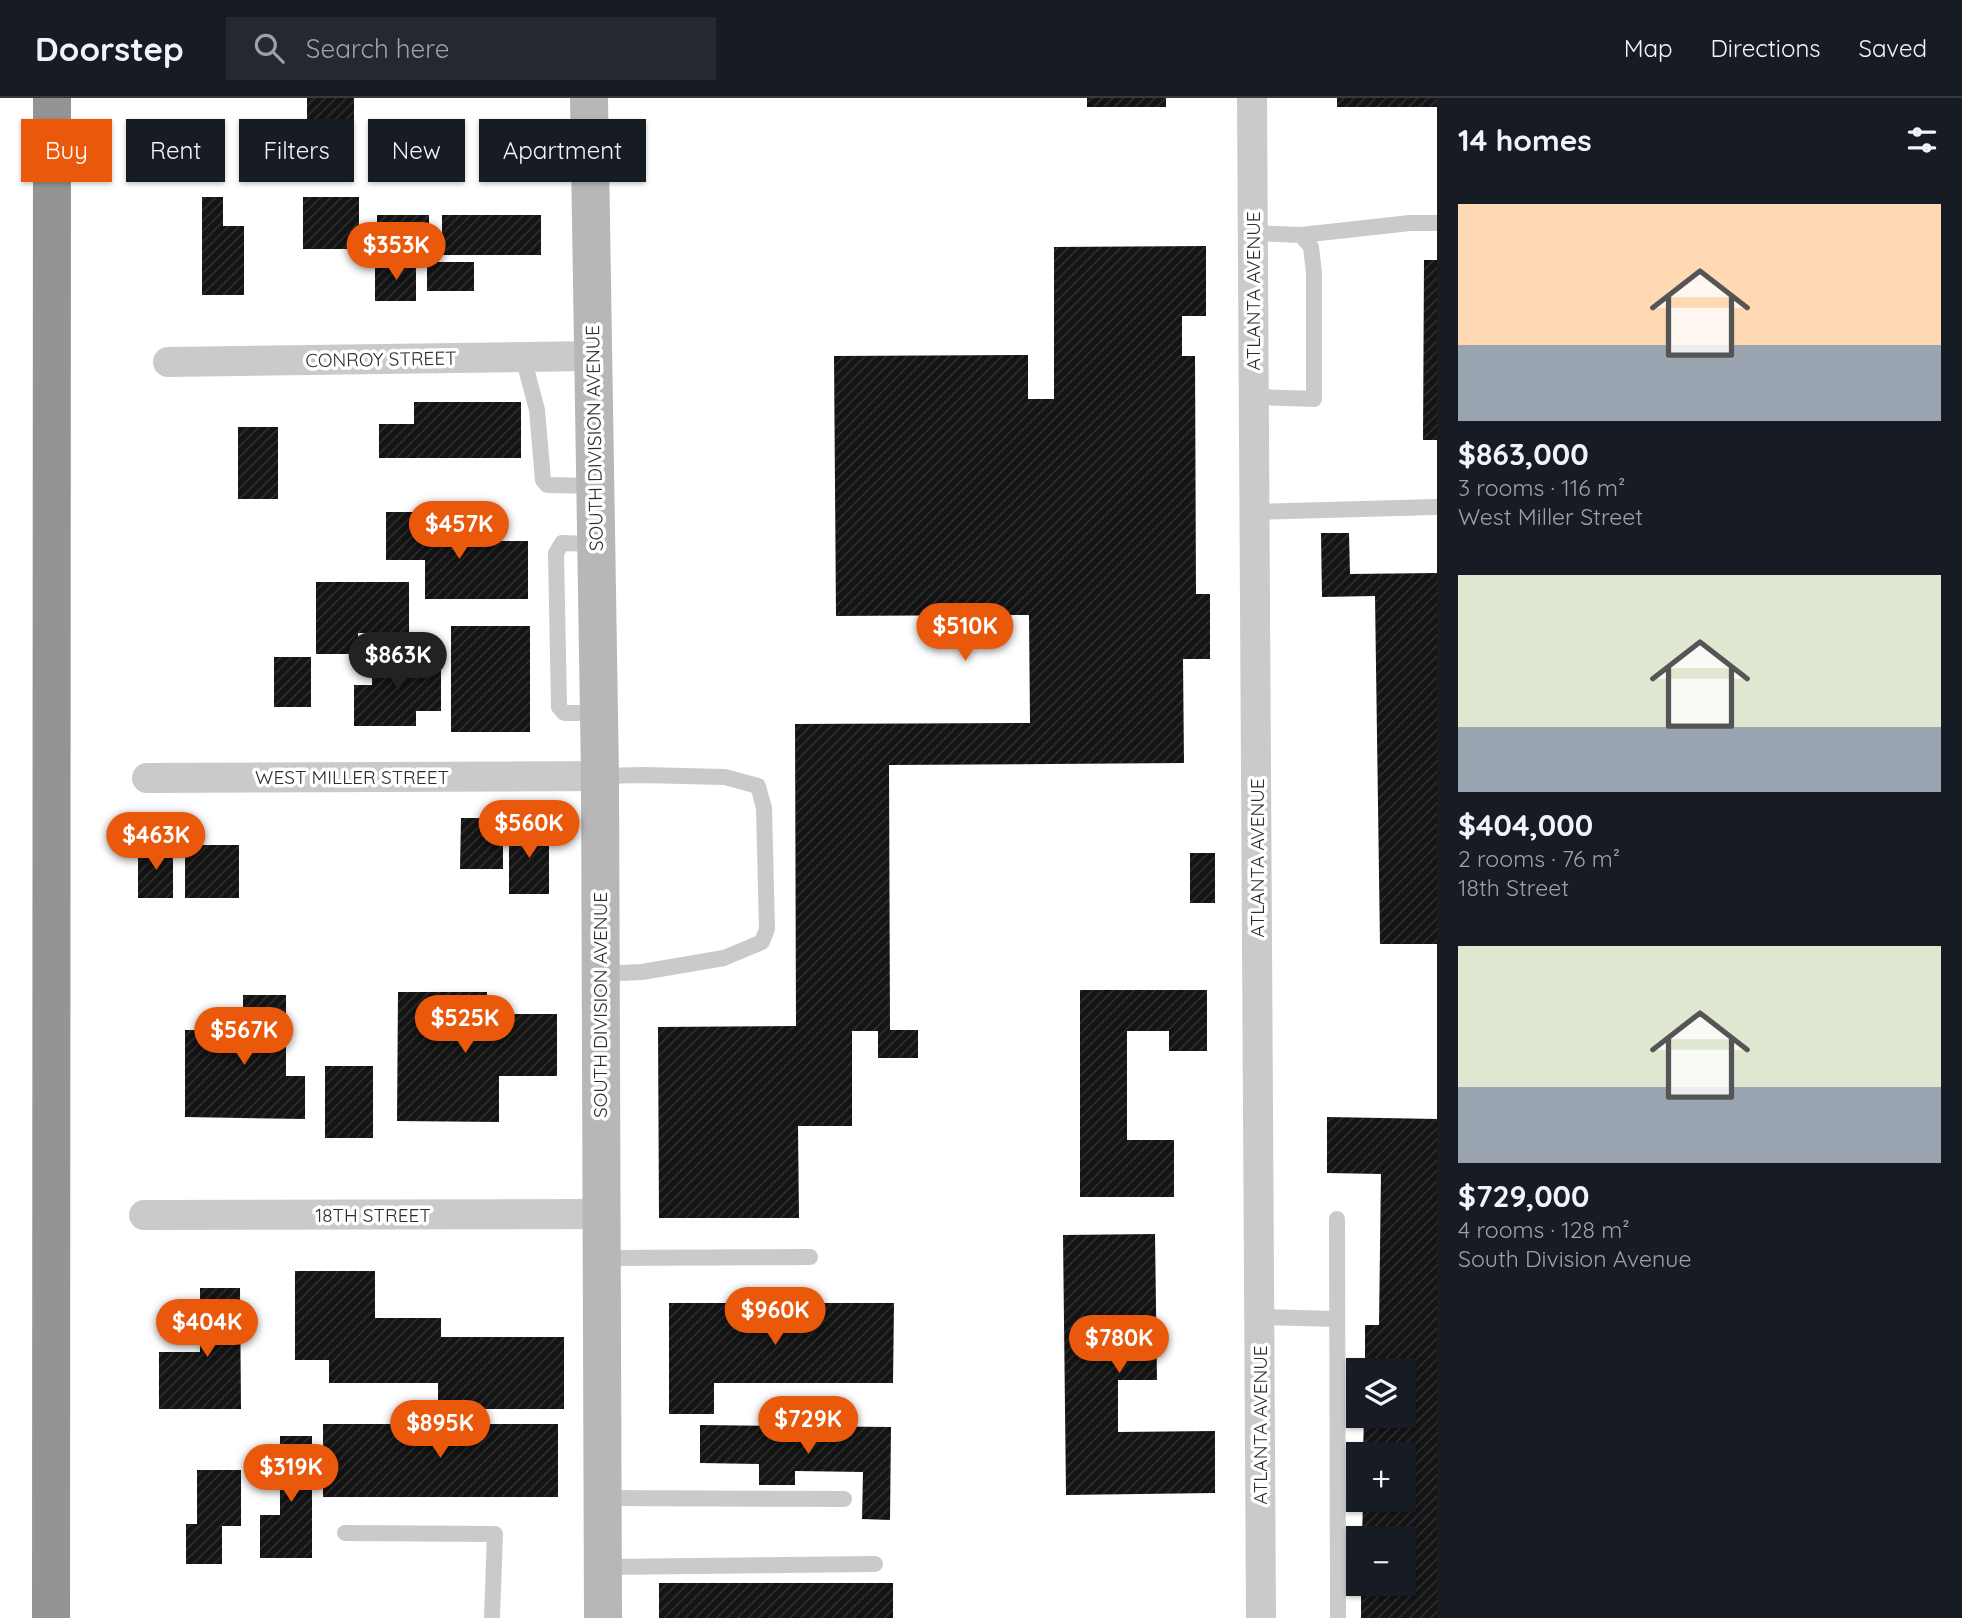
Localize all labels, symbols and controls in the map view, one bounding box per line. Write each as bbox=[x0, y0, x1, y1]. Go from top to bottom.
search box bbox=[226, 17, 716, 80]
text: Doorstep bbox=[35, 28, 184, 69]
icon: search bbox=[250, 29, 288, 67]
text: Search here bbox=[306, 32, 449, 65]
text: Map bbox=[1624, 33, 1673, 63]
text: Directions bbox=[1711, 33, 1821, 63]
text: Saved bbox=[1859, 33, 1927, 63]
chip: Buy bbox=[21, 119, 112, 182]
chip: Rent bbox=[126, 119, 225, 182]
chip: Filters bbox=[239, 119, 354, 182]
chip: New bbox=[368, 119, 465, 182]
chip: Apartment bbox=[479, 119, 646, 182]
text: 14 homes bbox=[1458, 121, 1592, 159]
icon: filters bbox=[1903, 121, 1941, 159]
street label: ATLANTA AVENUE bbox=[1241, 211, 1265, 371]
pin: $353K bbox=[347, 222, 445, 282]
text: $353K bbox=[363, 230, 429, 259]
icon: home bbox=[1637, 250, 1763, 376]
street label: SOUTH DIVISION AVENUE bbox=[580, 325, 608, 551]
street label: CONROY STREET bbox=[305, 346, 457, 372]
text: $863,000 bbox=[1458, 435, 1589, 473]
text: 3 rooms · 116 m² bbox=[1458, 473, 1625, 502]
pin: $457K bbox=[410, 502, 508, 561]
text: West Miller Street bbox=[1458, 502, 1643, 531]
text: $457K bbox=[425, 509, 493, 538]
pin: $510K bbox=[916, 603, 1014, 663]
text: $510K bbox=[932, 611, 998, 640]
icon: home bbox=[1637, 621, 1763, 747]
pin: $863K bbox=[349, 632, 447, 692]
text: $863K bbox=[365, 640, 431, 669]
street label: WEST MILLER STREET bbox=[255, 765, 449, 789]
street label: ATLANTA AVENUE bbox=[1245, 778, 1269, 938]
pin: $560K bbox=[480, 800, 578, 860]
text: $404,000 bbox=[1458, 806, 1593, 844]
text: $560K bbox=[495, 808, 563, 837]
pin: $463K bbox=[107, 812, 205, 872]
text: $463K bbox=[122, 820, 190, 849]
text: 2 rooms · 76 m² bbox=[1458, 844, 1620, 873]
text: 18th Street bbox=[1458, 873, 1569, 902]
street label: SOUTH DIVISION AVENUE bbox=[588, 892, 612, 1118]
icon: home bbox=[1637, 992, 1763, 1118]
pin: $525K bbox=[416, 996, 514, 1055]
text: $525K bbox=[431, 1003, 499, 1032]
pin: $567K bbox=[195, 1007, 293, 1067]
text: $567K bbox=[210, 1015, 278, 1044]
text: $729,000 bbox=[1458, 1177, 1589, 1215]
street label: 18TH STREET bbox=[315, 1203, 431, 1227]
text: 4 rooms · 128 m² bbox=[1458, 1215, 1630, 1244]
text: South Division Avenue bbox=[1458, 1244, 1691, 1273]
pin: $960K bbox=[726, 1288, 824, 1347]
text: $960K bbox=[741, 1295, 809, 1324]
pin: $404K bbox=[158, 1300, 256, 1359]
text: $404K bbox=[172, 1307, 242, 1336]
pin: $780K bbox=[1070, 1316, 1168, 1375]
text: $780K bbox=[1085, 1323, 1153, 1352]
street label: ATLANTA AVENUE bbox=[1248, 1345, 1272, 1505]
map controls bbox=[1346, 1358, 1416, 1596]
button: layers bbox=[1346, 1358, 1416, 1428]
pin: $729K bbox=[759, 1396, 857, 1456]
pin: $895K bbox=[391, 1400, 489, 1460]
text: $729K bbox=[774, 1404, 842, 1433]
text: $895K bbox=[406, 1408, 474, 1437]
button: + bbox=[1346, 1442, 1416, 1512]
pin: $319K bbox=[242, 1444, 340, 1504]
text: $319K bbox=[259, 1452, 323, 1481]
button: − bbox=[1346, 1526, 1416, 1596]

